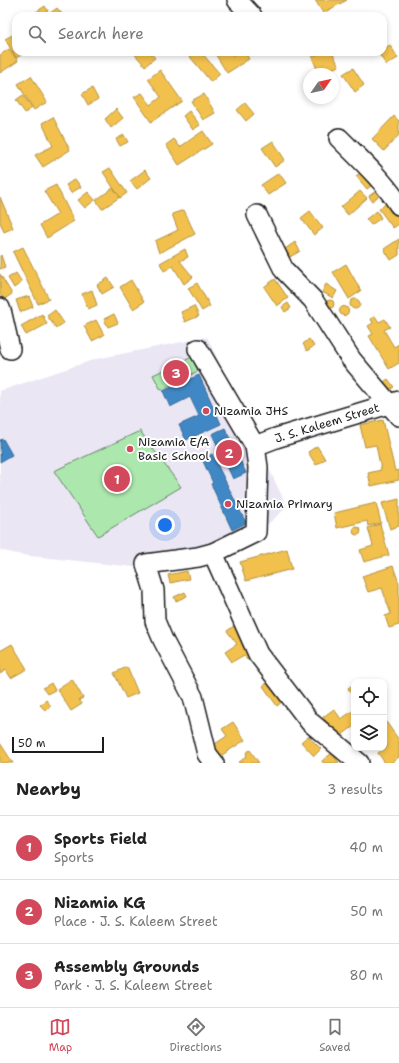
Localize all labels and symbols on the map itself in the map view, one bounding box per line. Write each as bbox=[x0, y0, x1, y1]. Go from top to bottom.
north arrow bbox=[303, 68, 339, 104]
pin: 3 bbox=[163, 358, 189, 388]
street label: J. S. Kaleem Street bbox=[273, 399, 381, 447]
place label: Nizamia JHS bbox=[214, 403, 289, 419]
marker: Nizamia JHS bbox=[201, 406, 211, 416]
place label: Nizamia E/A Basic School bbox=[138, 434, 210, 464]
pin: 2 bbox=[216, 438, 242, 468]
marker: Nizamia E/A Basic School bbox=[125, 444, 135, 454]
pin: 1 bbox=[104, 464, 130, 494]
place label: Nizamia Primary bbox=[236, 496, 333, 512]
marker: Nizamia Primary bbox=[223, 499, 233, 509]
your location bbox=[155, 515, 175, 535]
scale bar bbox=[12, 735, 104, 754]

